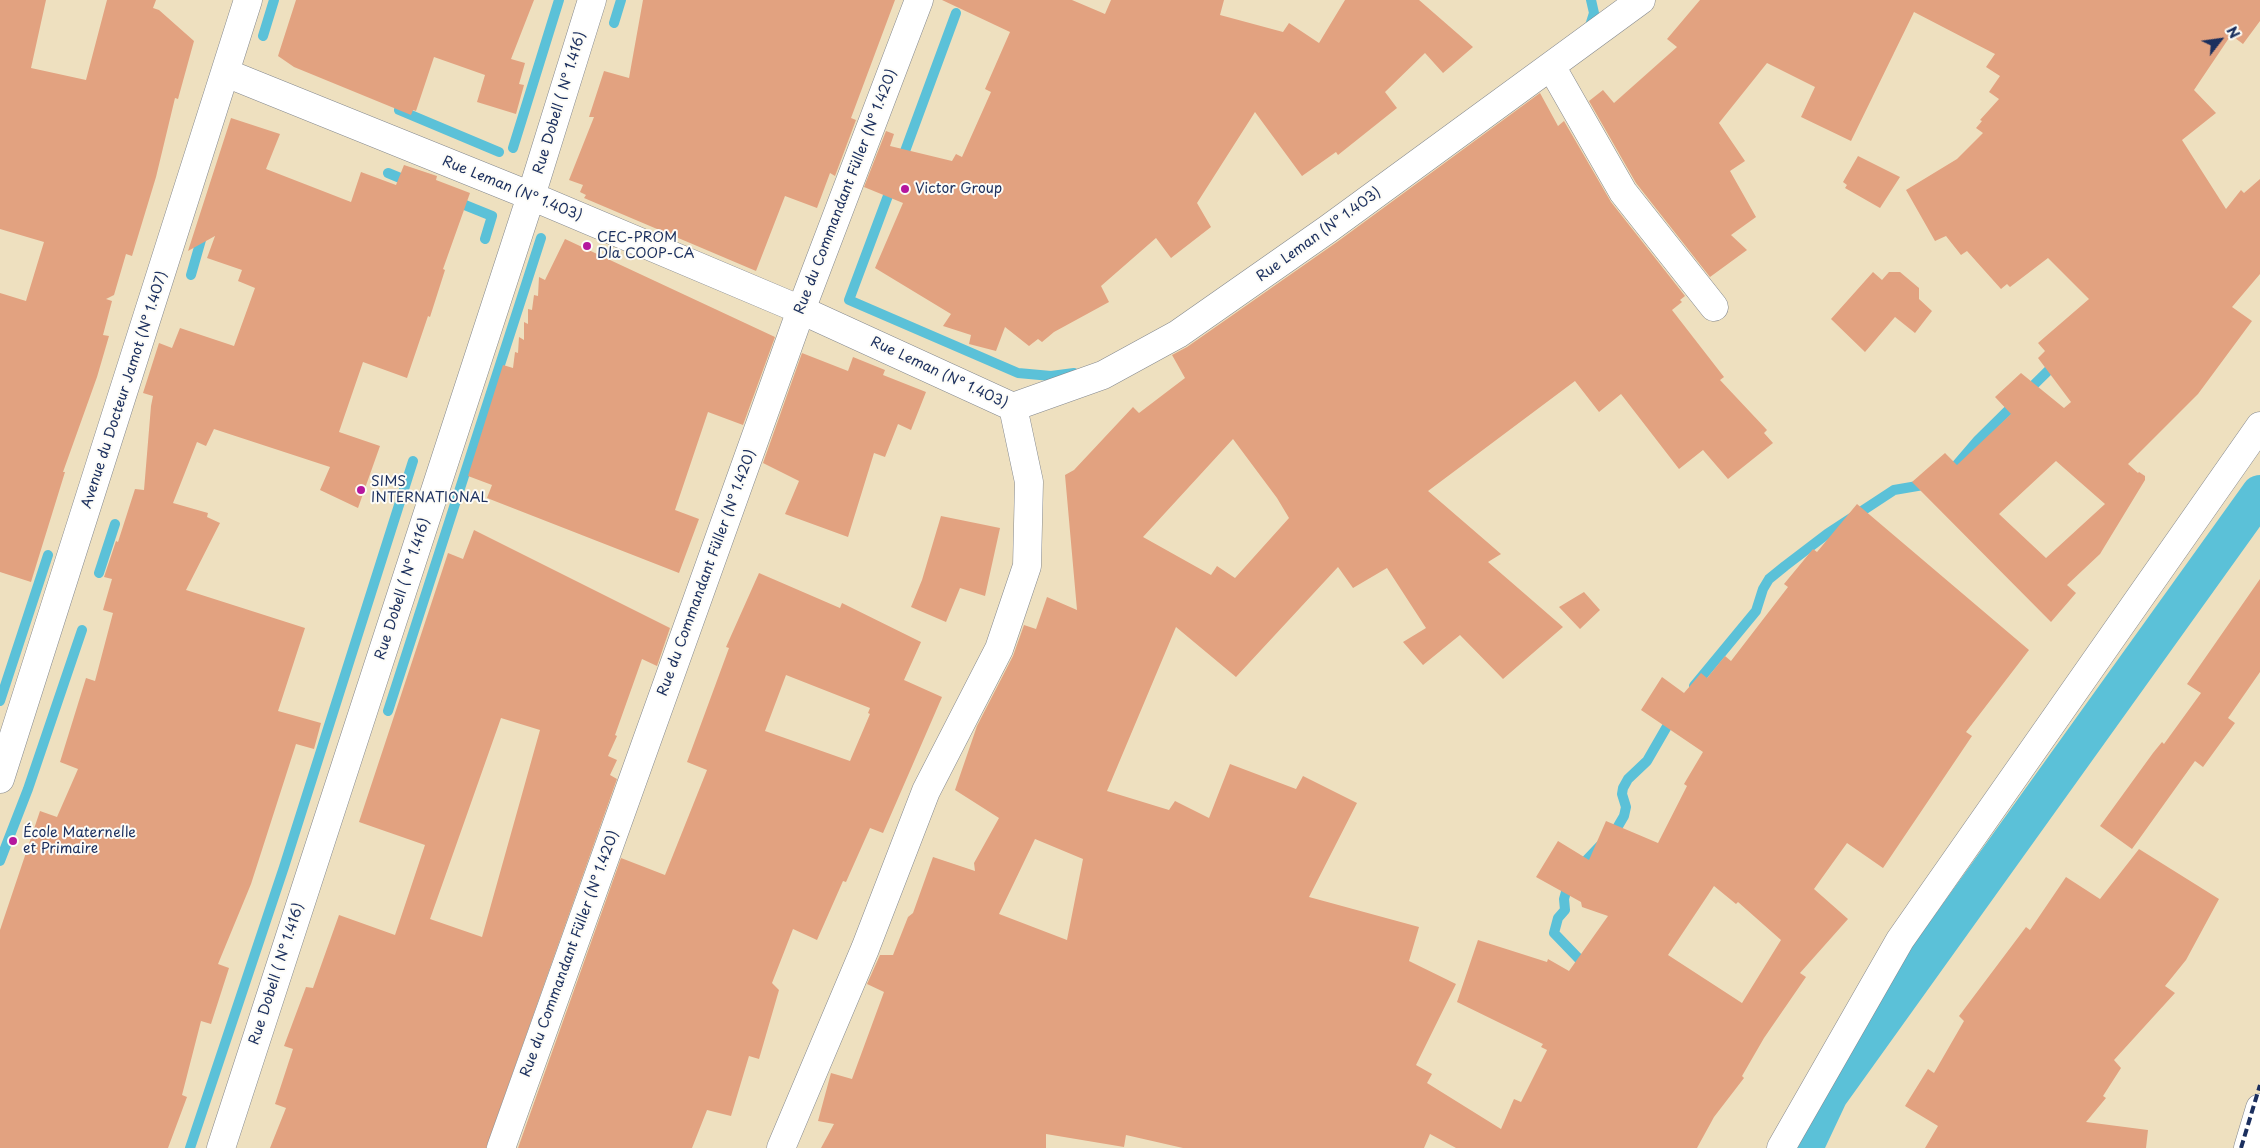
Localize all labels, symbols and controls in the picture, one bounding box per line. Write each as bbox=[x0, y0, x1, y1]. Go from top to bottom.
north arrow bbox=[2195, 15, 2245, 65]
text: N bbox=[2222, 22, 2245, 42]
street label: Rue Dobell ( N° 1.416) bbox=[530, 30, 590, 176]
street label: Rue du Commandant Füller (N° 1.420) bbox=[791, 67, 901, 317]
street label: Rue Leman (N° 1.403) bbox=[440, 153, 584, 225]
place label: Victor Group bbox=[915, 181, 1002, 197]
marker: Victor Group bbox=[899, 183, 911, 195]
street label: Rue Leman (N° 1.403) bbox=[1254, 184, 1384, 286]
place label: CEC-PROM Dla COOP-CA bbox=[597, 230, 694, 262]
marker: CEC-PROM Dla COOP-CA bbox=[581, 240, 593, 252]
street label: Avenue du Docteur Jamot (N° 1.407) bbox=[79, 269, 171, 511]
street label: Rue Leman (N° 1.403) bbox=[868, 334, 1010, 412]
street label: Rue du Commandant Füller (N° 1.420) bbox=[654, 447, 760, 699]
place label: SIMS INTERNATIONAL bbox=[371, 474, 488, 507]
marker: SIMS INTERNATIONAL bbox=[355, 484, 367, 496]
street label: Rue Dobell ( N° 1.416) bbox=[372, 516, 434, 662]
place label: École Maternelle et Primaire bbox=[23, 825, 136, 858]
street label: Rue du Commandant Füller (N° 1.420) bbox=[517, 828, 623, 1080]
marker: École Maternelle et Primaire bbox=[7, 835, 19, 847]
street label: Rue Dobell ( N° 1.416) bbox=[246, 901, 308, 1047]

